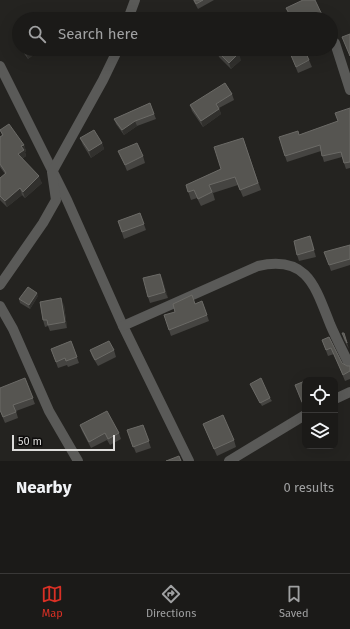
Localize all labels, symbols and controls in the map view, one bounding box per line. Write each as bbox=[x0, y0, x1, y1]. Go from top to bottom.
search box bbox=[12, 12, 338, 56]
icon: search bbox=[26, 23, 48, 45]
text: Search here bbox=[58, 25, 138, 43]
map controls bbox=[302, 377, 338, 449]
button: locate bbox=[302, 377, 338, 413]
button: layers bbox=[302, 413, 338, 449]
scale bar bbox=[12, 433, 115, 452]
text: 50 m bbox=[18, 435, 42, 448]
text: Nearby bbox=[16, 477, 71, 498]
text: 0 results bbox=[283, 480, 334, 495]
tab: Map bbox=[41, 583, 63, 620]
tab: Directions bbox=[146, 583, 196, 620]
tab: Saved bbox=[279, 583, 309, 620]

